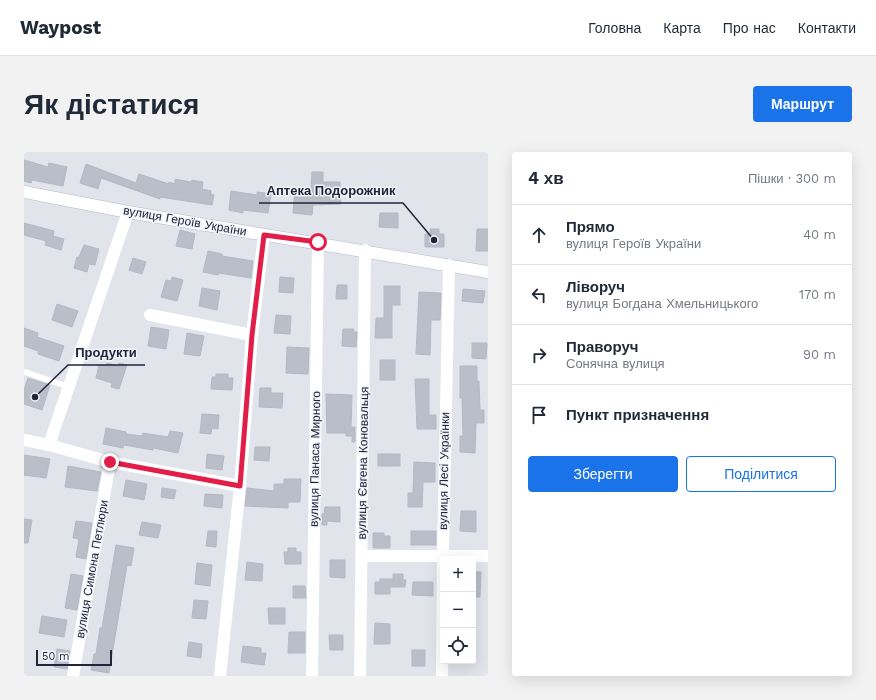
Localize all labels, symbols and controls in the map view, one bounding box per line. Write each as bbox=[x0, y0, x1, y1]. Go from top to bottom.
text: Waypost bbox=[20, 16, 101, 39]
text: Головна bbox=[588, 20, 641, 36]
text: Карта bbox=[663, 20, 701, 36]
text: Про нас bbox=[723, 20, 776, 36]
text: Контакти bbox=[798, 20, 856, 36]
button: Маршрут bbox=[753, 86, 852, 122]
text: Як дістатися bbox=[24, 88, 199, 121]
text: 4 хв bbox=[528, 168, 564, 188]
text: Пішки · 300 m bbox=[748, 171, 836, 186]
callout: Аптека Подорожник bbox=[259, 178, 403, 203]
text: Аптека Подорожник bbox=[267, 183, 396, 198]
street label: вулиця Героїв України bbox=[122, 203, 248, 239]
text: Прямо bbox=[566, 218, 615, 236]
icon: ahead bbox=[528, 224, 550, 246]
text: 40 m bbox=[803, 227, 836, 242]
route start bbox=[309, 233, 327, 251]
text: вулиця Героїв України bbox=[566, 236, 701, 251]
text: Ліворуч bbox=[566, 278, 625, 296]
icon: left bbox=[528, 284, 550, 306]
text: 170 m bbox=[799, 287, 836, 302]
text: вулиця Богдана Хмельницького bbox=[566, 296, 758, 311]
text: Праворуч bbox=[566, 338, 639, 356]
callout: Продукти bbox=[68, 340, 145, 365]
icon: right bbox=[528, 344, 550, 366]
text: Продукти bbox=[75, 345, 137, 360]
text: 90 m bbox=[803, 347, 836, 362]
text: Сонячна вулиця bbox=[566, 356, 665, 371]
street label: вулиця Євгена Коновальця bbox=[355, 387, 371, 539]
street label: вулиця Панаса Мирного bbox=[307, 391, 323, 527]
icon: arrive bbox=[528, 404, 550, 426]
text: Пункт призначення bbox=[566, 406, 709, 424]
street label: вулиця Лесі Українки bbox=[436, 412, 452, 530]
route end bbox=[101, 453, 119, 471]
button: Зберегти bbox=[528, 456, 678, 492]
button: Поділитися bbox=[686, 456, 836, 492]
street label: вулиця Симона Петлюри bbox=[73, 499, 111, 639]
map controls bbox=[440, 556, 476, 664]
button: + bbox=[440, 556, 476, 592]
button: − bbox=[440, 592, 476, 628]
button: locate bbox=[440, 628, 476, 664]
scale bar bbox=[36, 648, 112, 667]
text: 50 m bbox=[42, 650, 69, 663]

